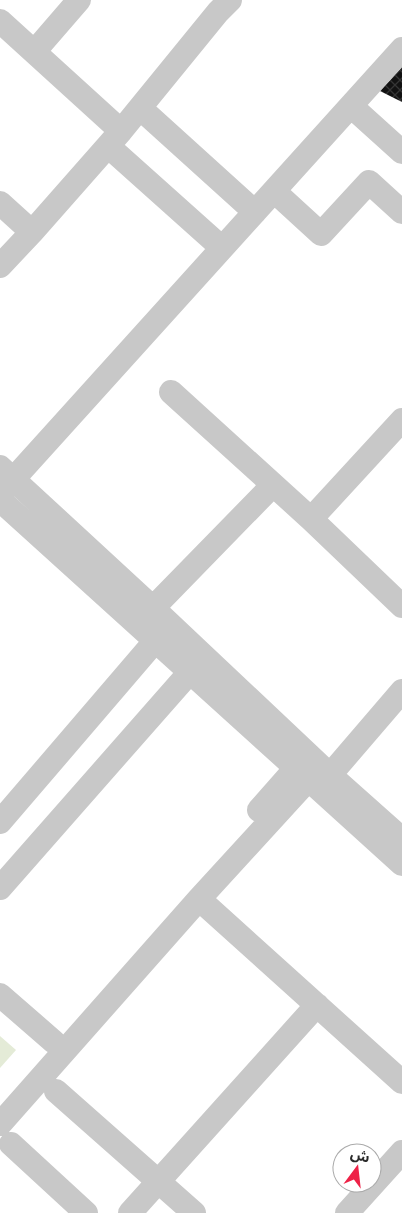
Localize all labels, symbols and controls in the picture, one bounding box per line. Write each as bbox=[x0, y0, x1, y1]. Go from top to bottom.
north arrow bbox=[332, 1143, 382, 1193]
text: ش bbox=[349, 1144, 372, 1166]

